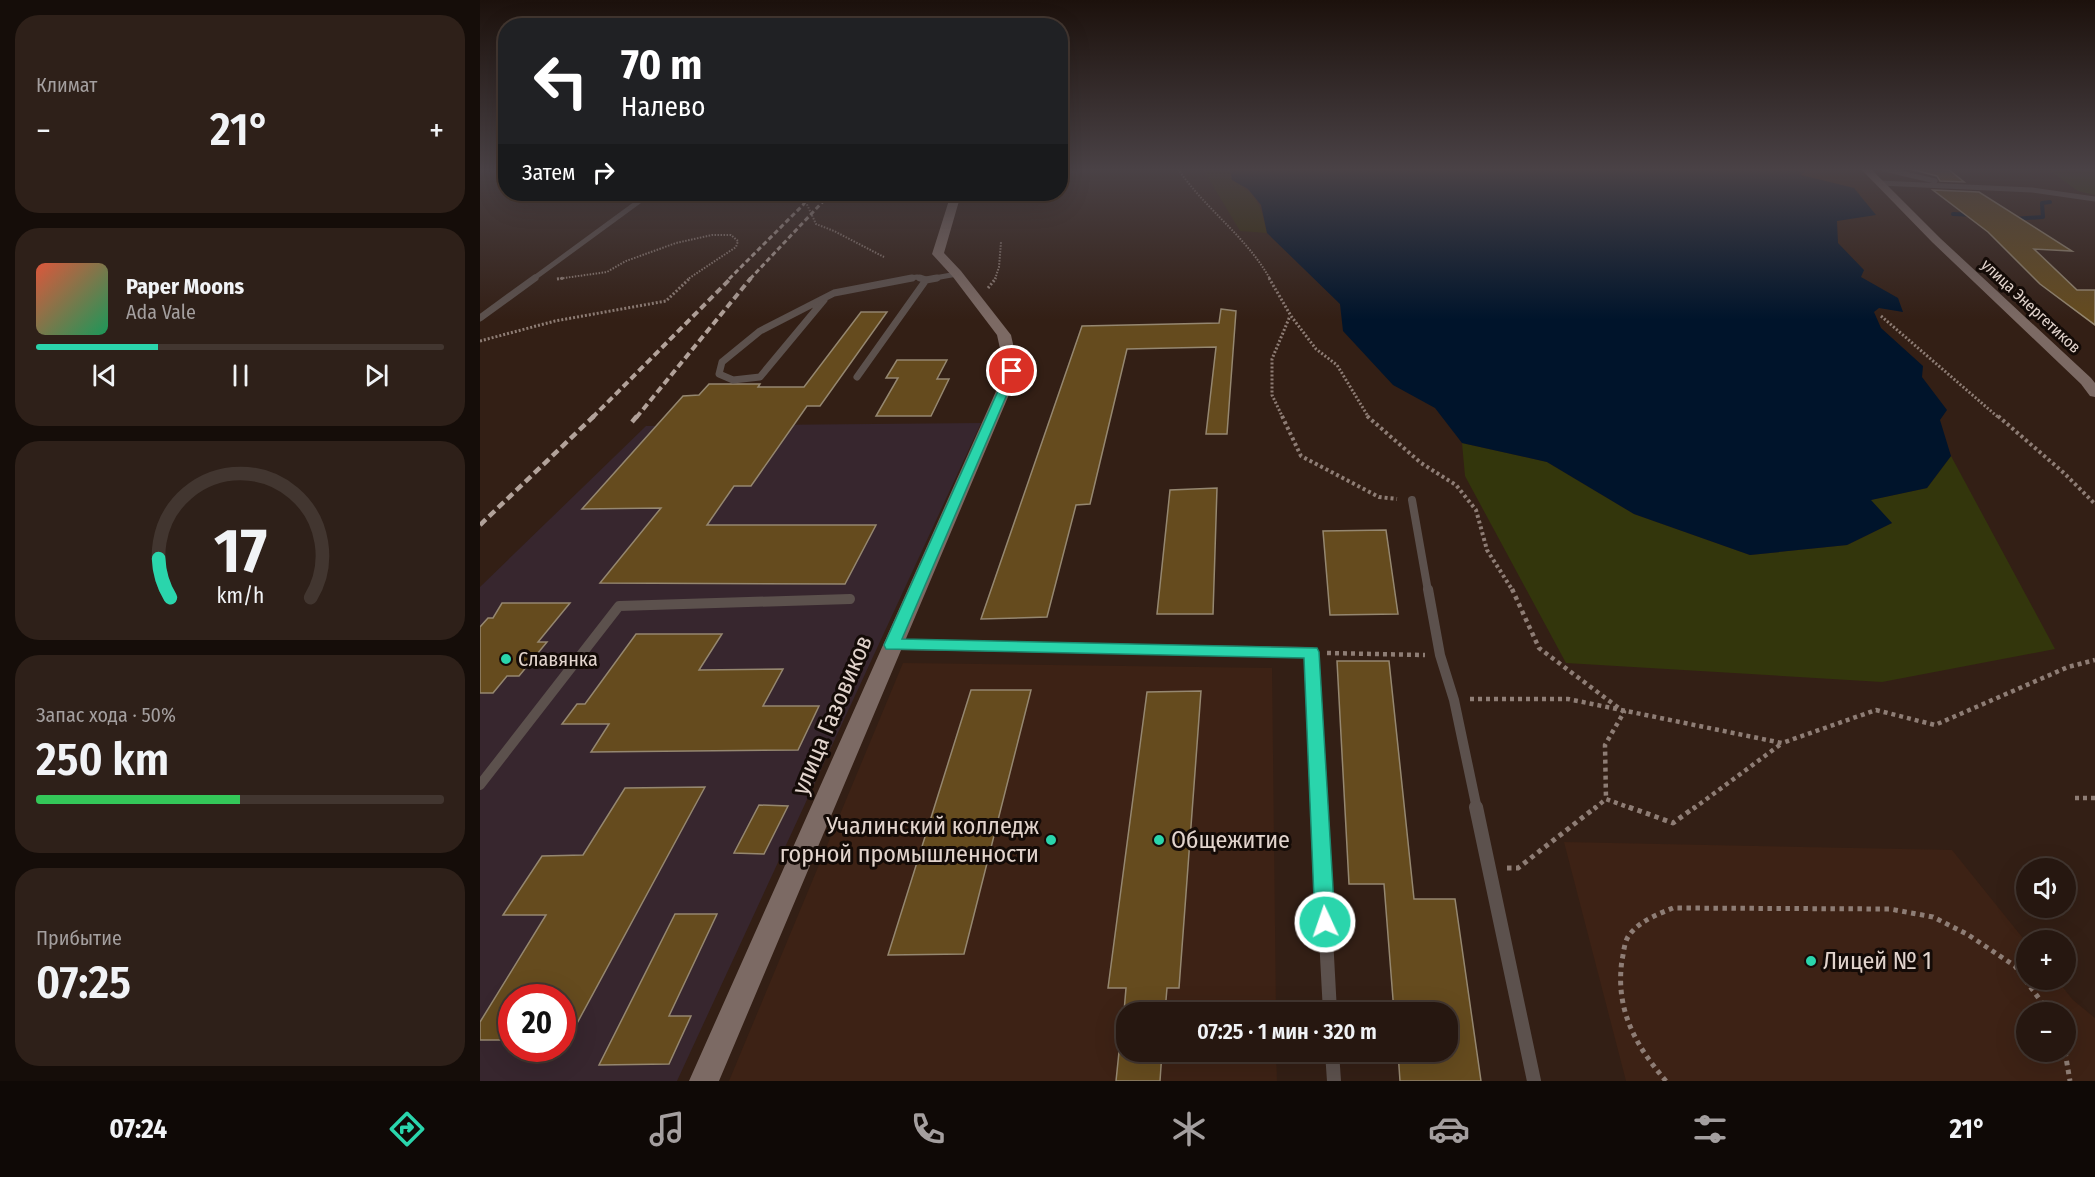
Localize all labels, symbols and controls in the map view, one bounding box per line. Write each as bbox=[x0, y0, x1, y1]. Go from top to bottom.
text: 70 m bbox=[621, 40, 702, 90]
icon: left bbox=[522, 42, 600, 120]
text: Климат bbox=[36, 73, 97, 97]
text: Налево bbox=[621, 91, 705, 123]
text: 21° bbox=[210, 103, 270, 157]
text: − bbox=[36, 111, 51, 151]
text: + bbox=[429, 111, 444, 151]
icon: right bbox=[587, 156, 620, 189]
text: Затем bbox=[522, 159, 575, 186]
street label: улица Энергетиков bbox=[1977, 255, 2085, 357]
text: Paper Moons bbox=[126, 273, 244, 300]
text: Ada Vale bbox=[126, 300, 196, 324]
pin bbox=[986, 345, 1037, 396]
icon: arrive bbox=[995, 354, 1028, 387]
icon: previous bbox=[88, 359, 121, 392]
icon: pause bbox=[224, 359, 257, 392]
icon: next bbox=[360, 359, 393, 392]
text: 17 bbox=[214, 514, 266, 589]
text: km/h bbox=[216, 583, 264, 609]
street label: улица Газовиков bbox=[786, 631, 878, 799]
place label: Славянка bbox=[518, 647, 598, 671]
marker: Славянка bbox=[499, 652, 513, 666]
text: Запас хода · 50% bbox=[36, 703, 176, 727]
text: 250 km bbox=[36, 733, 169, 787]
place label: Учалинский колледж горной промышленности bbox=[780, 812, 1040, 868]
place label: Общежитие bbox=[1171, 826, 1290, 854]
marker: Учалинский колледж горной промышленности bbox=[1044, 833, 1058, 847]
marker: Общежитие bbox=[1152, 833, 1166, 847]
map controls bbox=[2016, 858, 2076, 1062]
button: sound bbox=[2016, 858, 2076, 918]
position arrow bbox=[1293, 890, 1357, 954]
text: Прибытие bbox=[36, 926, 122, 950]
button: + bbox=[2016, 930, 2076, 990]
place label: Лицей № 1 bbox=[1823, 947, 1932, 975]
marker: Лицей № 1 bbox=[1804, 954, 1818, 968]
text: 07:25 bbox=[36, 956, 131, 1010]
speed limit sign: 20 bbox=[498, 984, 576, 1062]
button: − bbox=[2016, 1002, 2076, 1062]
text: 07:25 · 1 мин · 320 m bbox=[1197, 1018, 1377, 1045]
icon: directions bbox=[386, 1108, 428, 1150]
icon: music bbox=[646, 1108, 688, 1150]
icon: phone bbox=[907, 1108, 949, 1150]
icon: climate bbox=[1168, 1108, 1210, 1150]
icon: car bbox=[1428, 1108, 1470, 1150]
icon: filters bbox=[1689, 1108, 1731, 1150]
text: 07:24 bbox=[109, 1113, 167, 1145]
text: 21° bbox=[1949, 1113, 1986, 1145]

